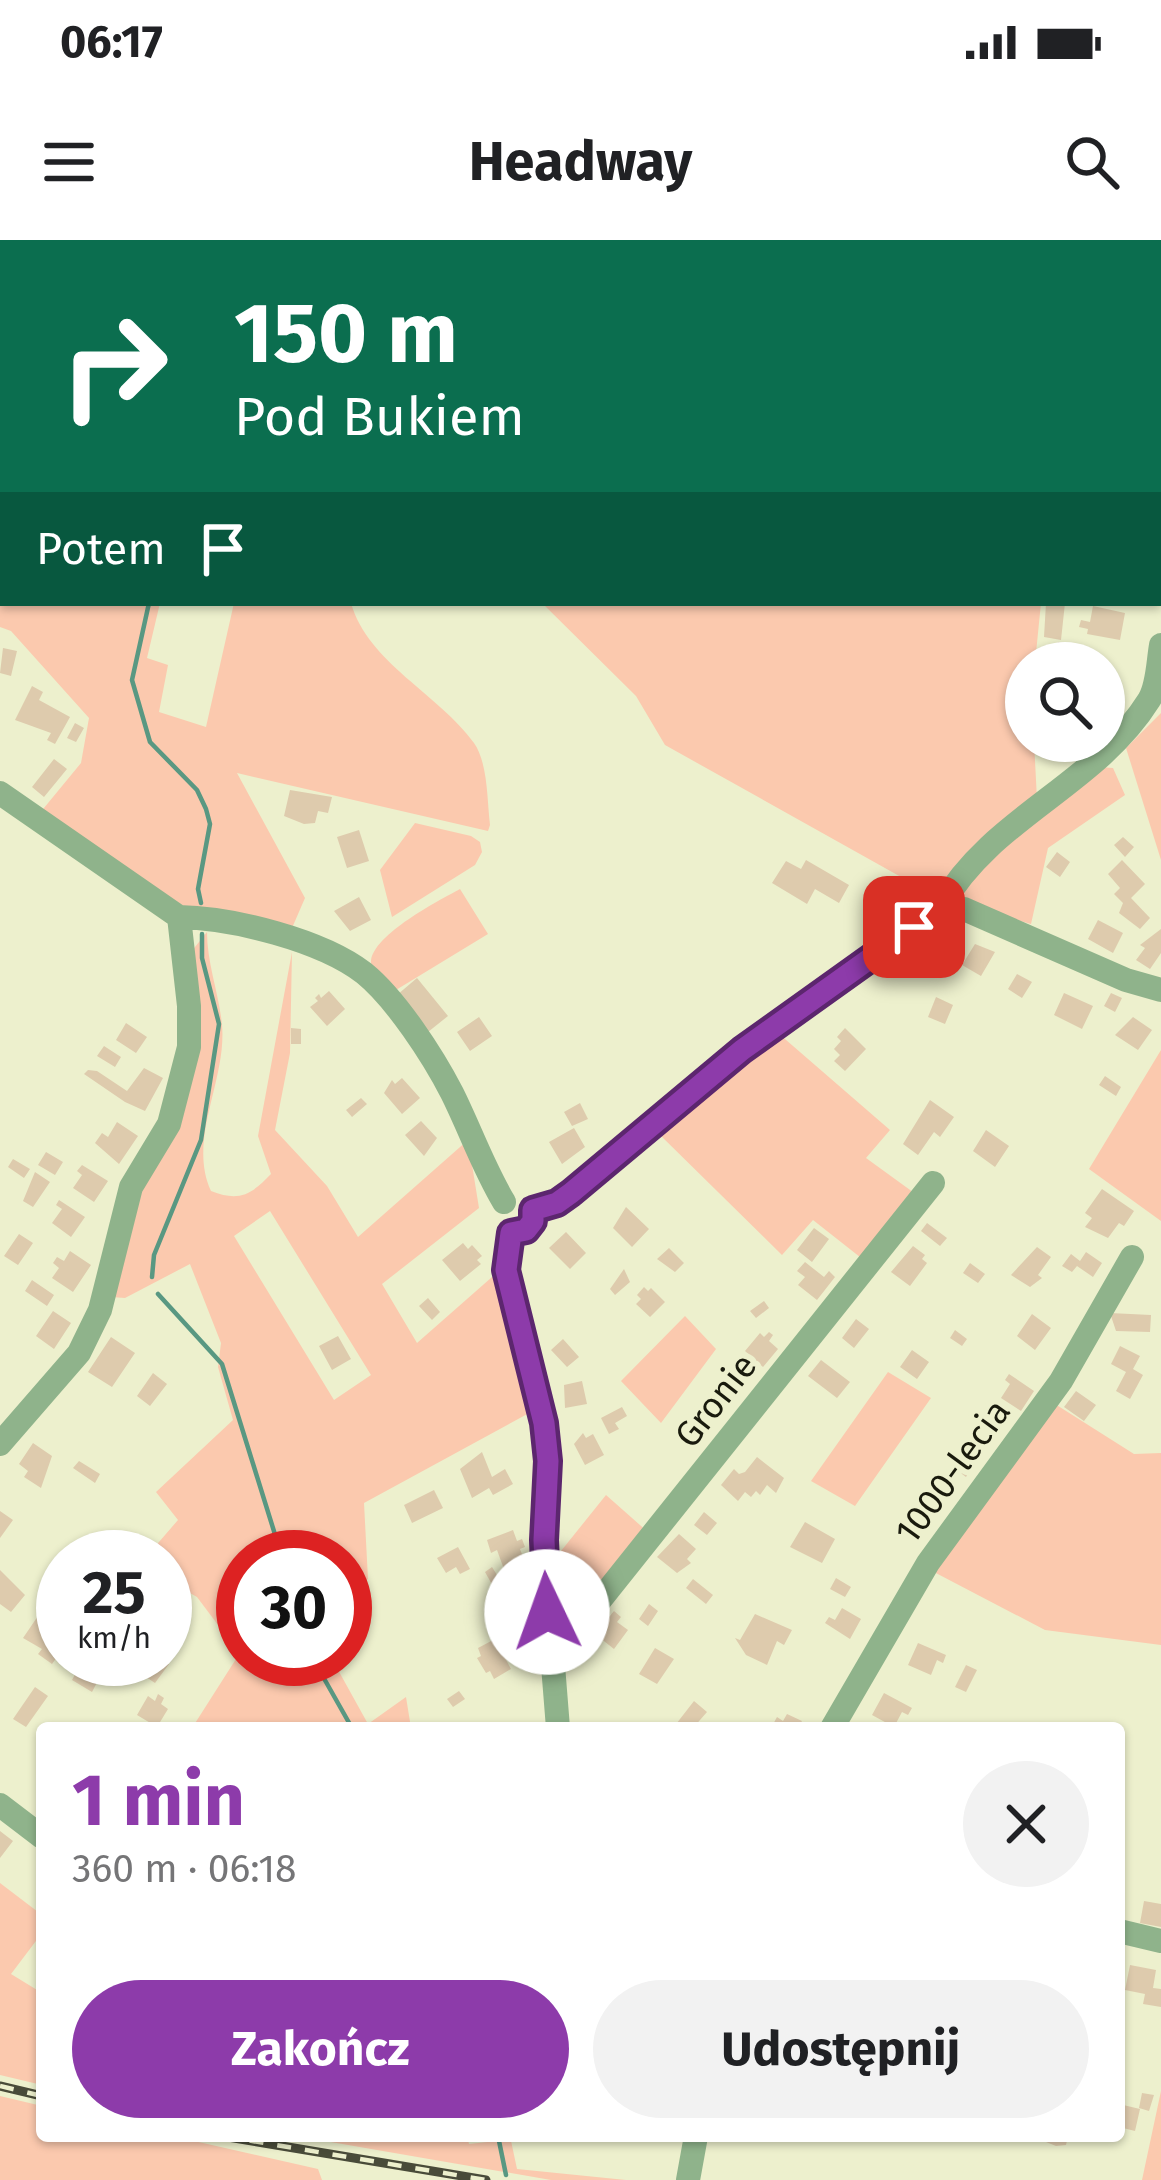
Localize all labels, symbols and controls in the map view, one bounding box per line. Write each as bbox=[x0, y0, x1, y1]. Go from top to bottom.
text: 06:17 bbox=[60, 15, 163, 69]
icon: menu bbox=[36, 129, 102, 195]
icon: search bbox=[1059, 129, 1125, 195]
text: Headway bbox=[469, 130, 692, 194]
text: 150 m bbox=[234, 283, 458, 384]
icon: right bbox=[36, 288, 192, 444]
text: Pod Bukiem bbox=[234, 385, 525, 449]
icon: arrive bbox=[190, 516, 256, 582]
text: Potem bbox=[36, 522, 166, 576]
map controls bbox=[1005, 642, 1125, 762]
button: search bbox=[1005, 642, 1125, 762]
pin bbox=[863, 876, 965, 978]
icon: arrive bbox=[881, 894, 947, 960]
street label: Gronie bbox=[665, 1345, 766, 1456]
street label: 1000-lecia bbox=[886, 1391, 1020, 1552]
speed limit sign: 30 bbox=[216, 1530, 372, 1686]
position arrow bbox=[484, 1549, 610, 1675]
text: 25 bbox=[82, 1557, 146, 1629]
text: km/h bbox=[77, 1620, 151, 1656]
text: 1 min bbox=[72, 1758, 245, 1844]
button: close bbox=[963, 1761, 1089, 1887]
text: 360 m · 06:18 bbox=[72, 1846, 297, 1892]
button: Zakończ bbox=[72, 1980, 569, 2118]
button: Udostępnij bbox=[593, 1980, 1089, 2118]

